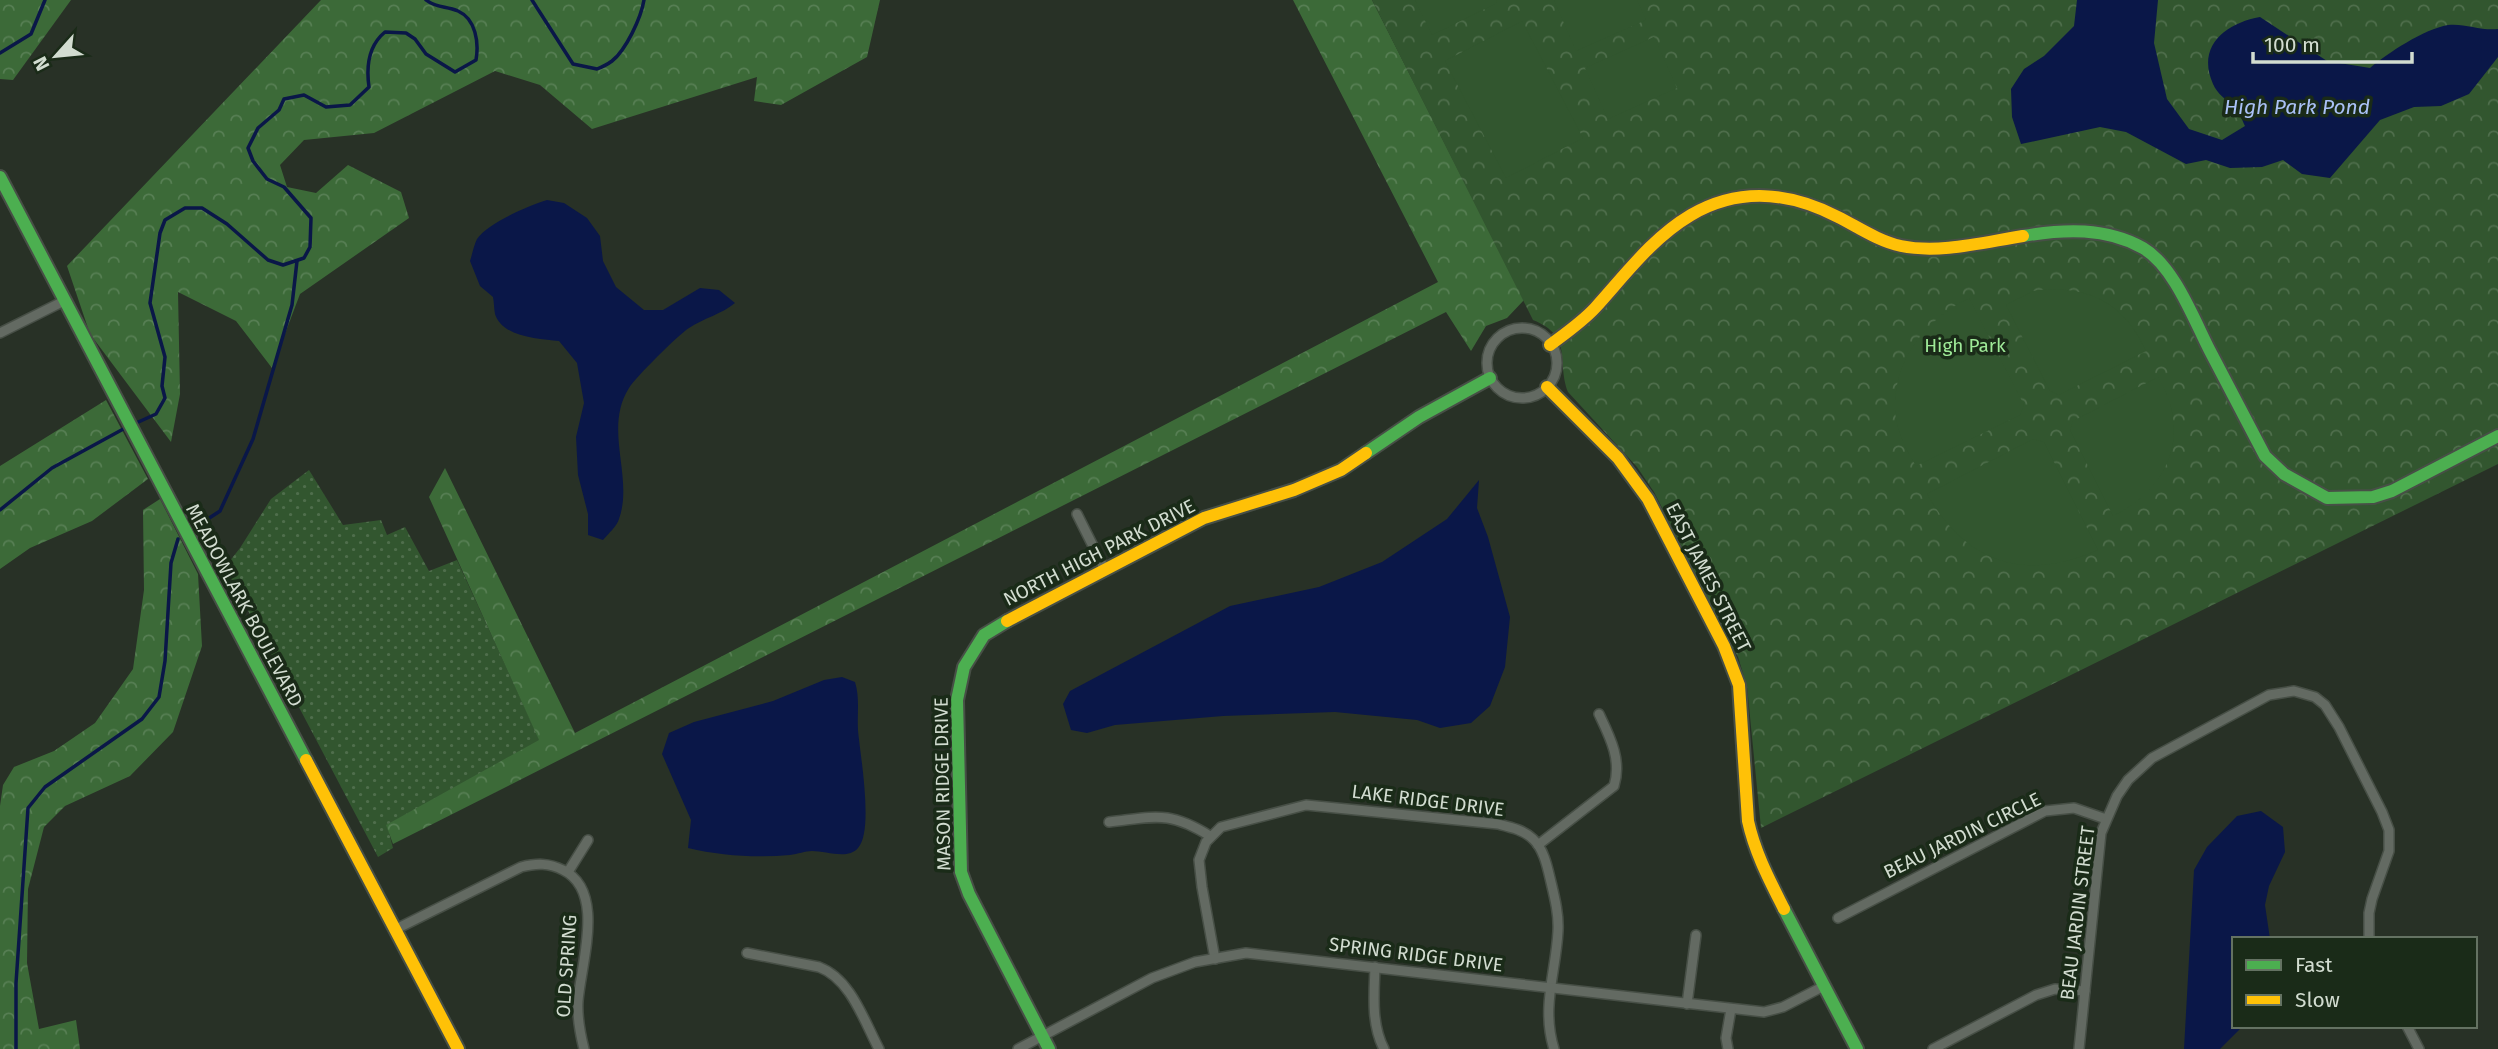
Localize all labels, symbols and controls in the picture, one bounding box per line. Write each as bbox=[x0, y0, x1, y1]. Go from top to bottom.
north arrow bbox=[21, 21, 91, 91]
scale bar bbox=[2253, 21, 2412, 65]
text: 100 m bbox=[2264, 32, 2320, 58]
text: N bbox=[28, 53, 54, 74]
water label: High Park Pond bbox=[2224, 94, 2370, 120]
park label: High Park bbox=[1924, 334, 2006, 357]
street label: NORTH HIGH PARK DRIVE bbox=[1000, 494, 1199, 611]
street label: EAST JAMES STREET bbox=[1661, 499, 1756, 656]
street label: MEADOWLARK BOULEVARD bbox=[181, 500, 308, 711]
street label: MASON RIDGE DRIVE bbox=[929, 697, 956, 871]
street label: LAKE RIDGE DRIVE bbox=[1350, 780, 1505, 821]
street label: BEAU JARDIN CIRCLE bbox=[1880, 787, 2045, 883]
street label: BEAU JARDIN STREET bbox=[2055, 824, 2100, 1002]
street label: OLD SPRING bbox=[551, 914, 582, 1018]
street label: SPRING RIDGE DRIVE bbox=[1328, 932, 1504, 977]
legend bbox=[2232, 937, 2477, 1028]
text: Fast bbox=[2295, 952, 2333, 978]
text: Slow bbox=[2295, 987, 2340, 1013]

